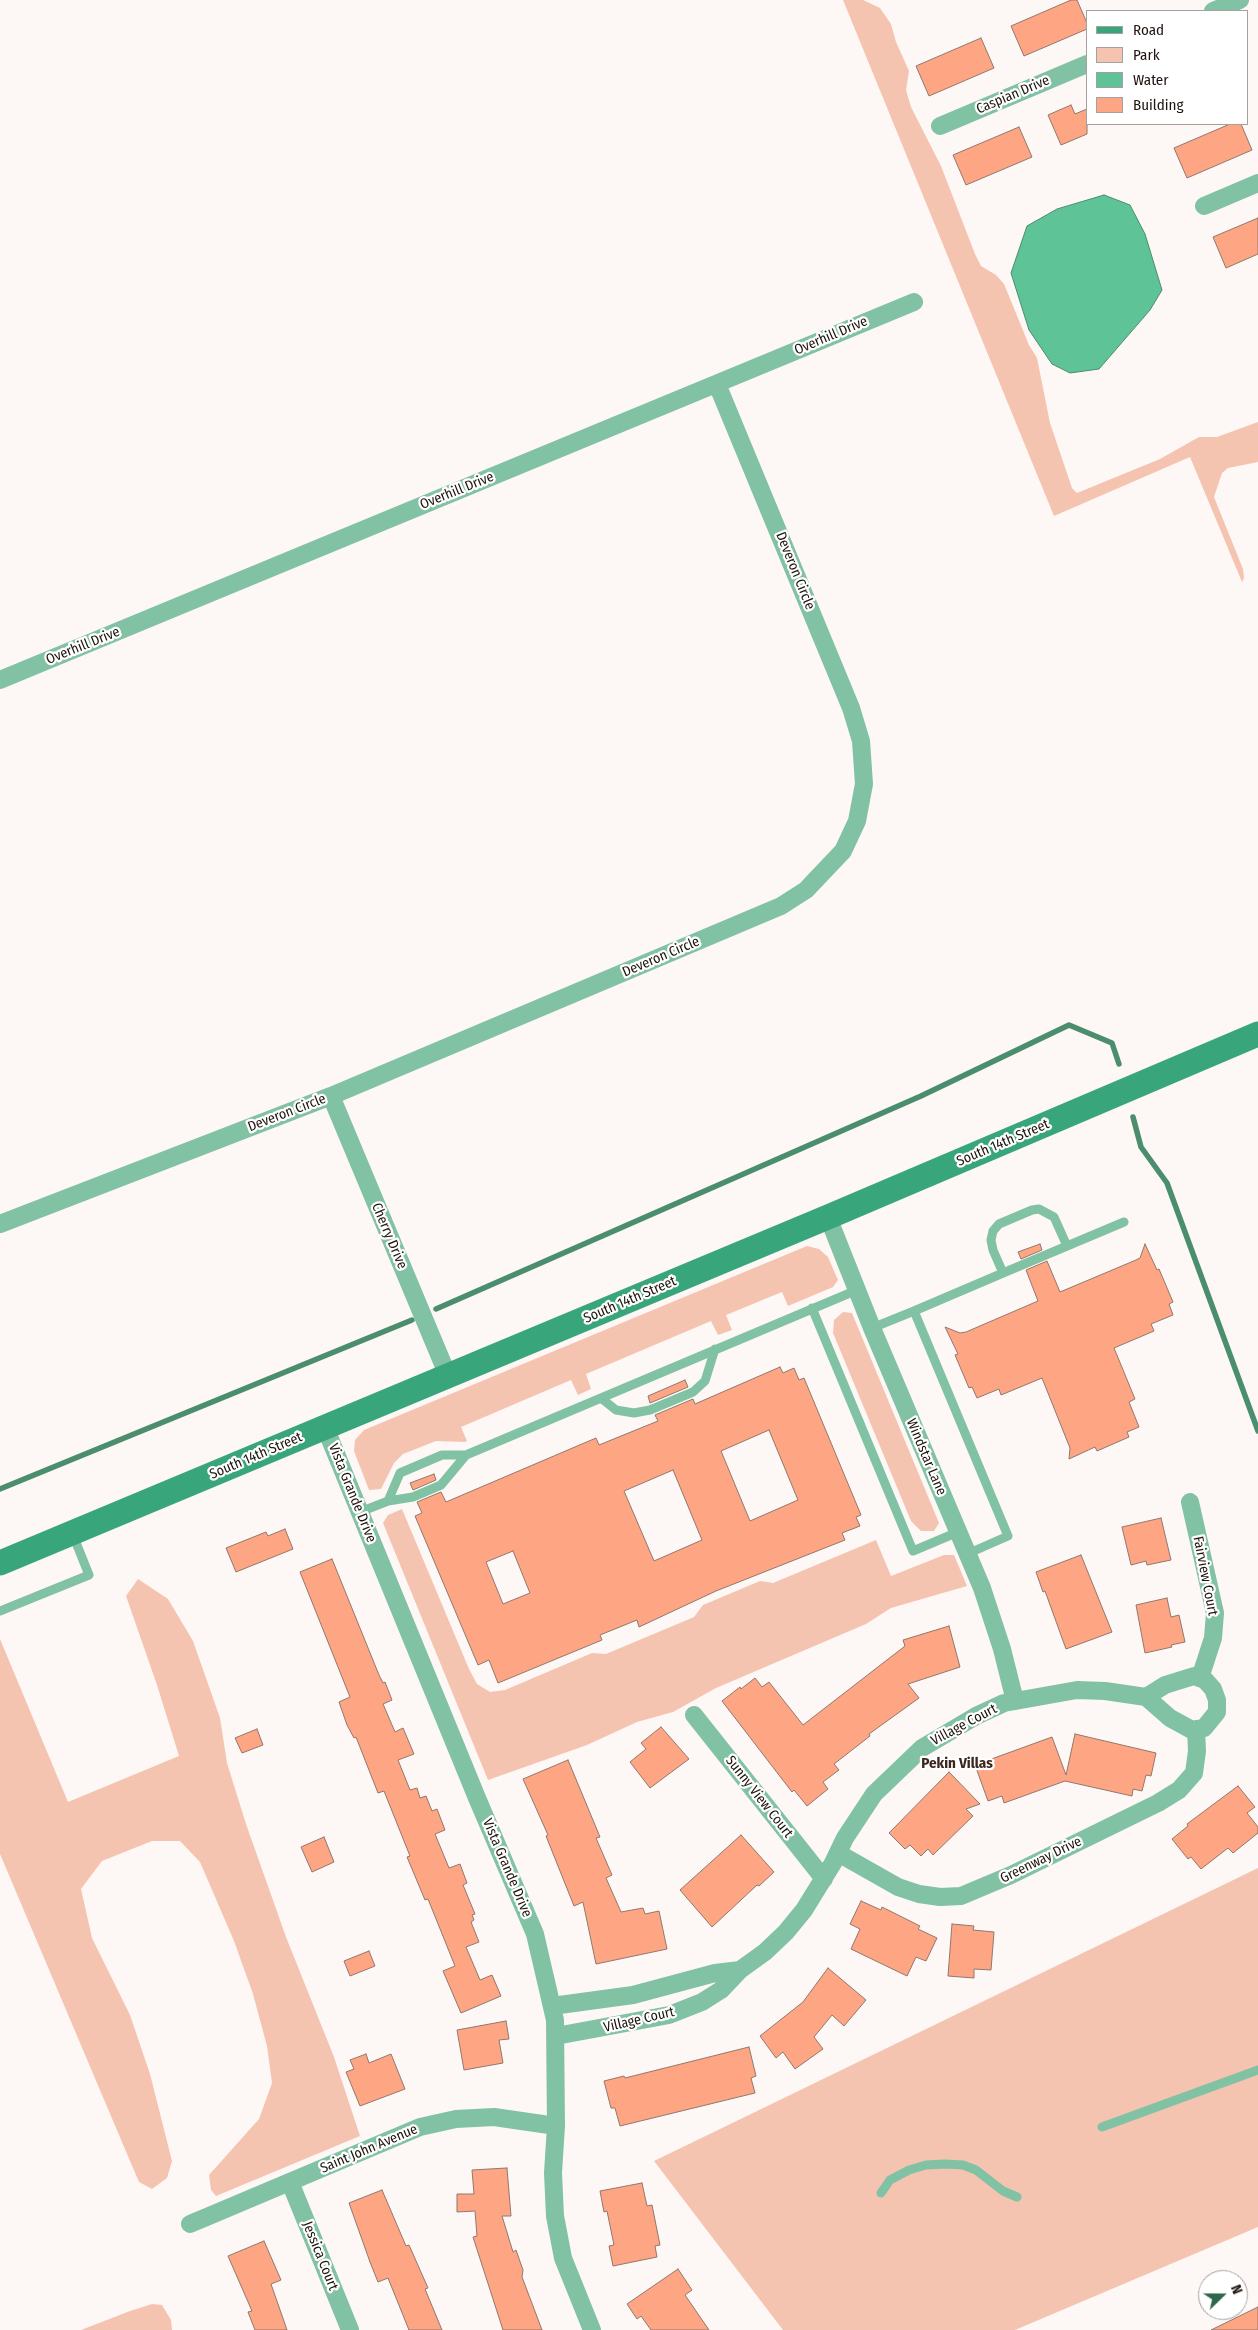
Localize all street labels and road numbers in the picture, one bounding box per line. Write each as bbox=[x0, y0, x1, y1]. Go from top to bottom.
street label: Caspian Drive bbox=[974, 72, 1052, 118]
street label: Overhill Drive bbox=[792, 313, 870, 359]
street label: Overhill Drive bbox=[418, 469, 496, 513]
street label: Deveron Circle bbox=[772, 530, 818, 612]
street label: Overhill Drive bbox=[44, 624, 122, 668]
street label: Deveron Circle bbox=[620, 933, 702, 981]
street label: Deveron Circle bbox=[246, 1090, 328, 1136]
street label: South 14th Street bbox=[954, 1116, 1052, 1170]
street label: Cherry Drive bbox=[368, 1200, 410, 1272]
street label: South 14th Street bbox=[581, 1273, 679, 1327]
street label: Windstar Lane bbox=[902, 1416, 950, 1498]
street label: South 14th Street bbox=[207, 1429, 305, 1483]
street label: Vista Grande Drive bbox=[324, 1441, 380, 1545]
street label: Fairview Court bbox=[1189, 1535, 1221, 1617]
street label: Village Court bbox=[928, 1701, 1000, 1749]
street label: Sunny View Court bbox=[722, 1753, 796, 1841]
street label: Vista Grande Drive bbox=[479, 1816, 535, 1920]
street label: Greenway Drive bbox=[998, 1833, 1084, 1887]
street label: Village Court bbox=[602, 2004, 676, 2036]
street label: Saint John Avenue bbox=[318, 2121, 420, 2177]
street label: Jessica Court bbox=[299, 2219, 341, 2293]

